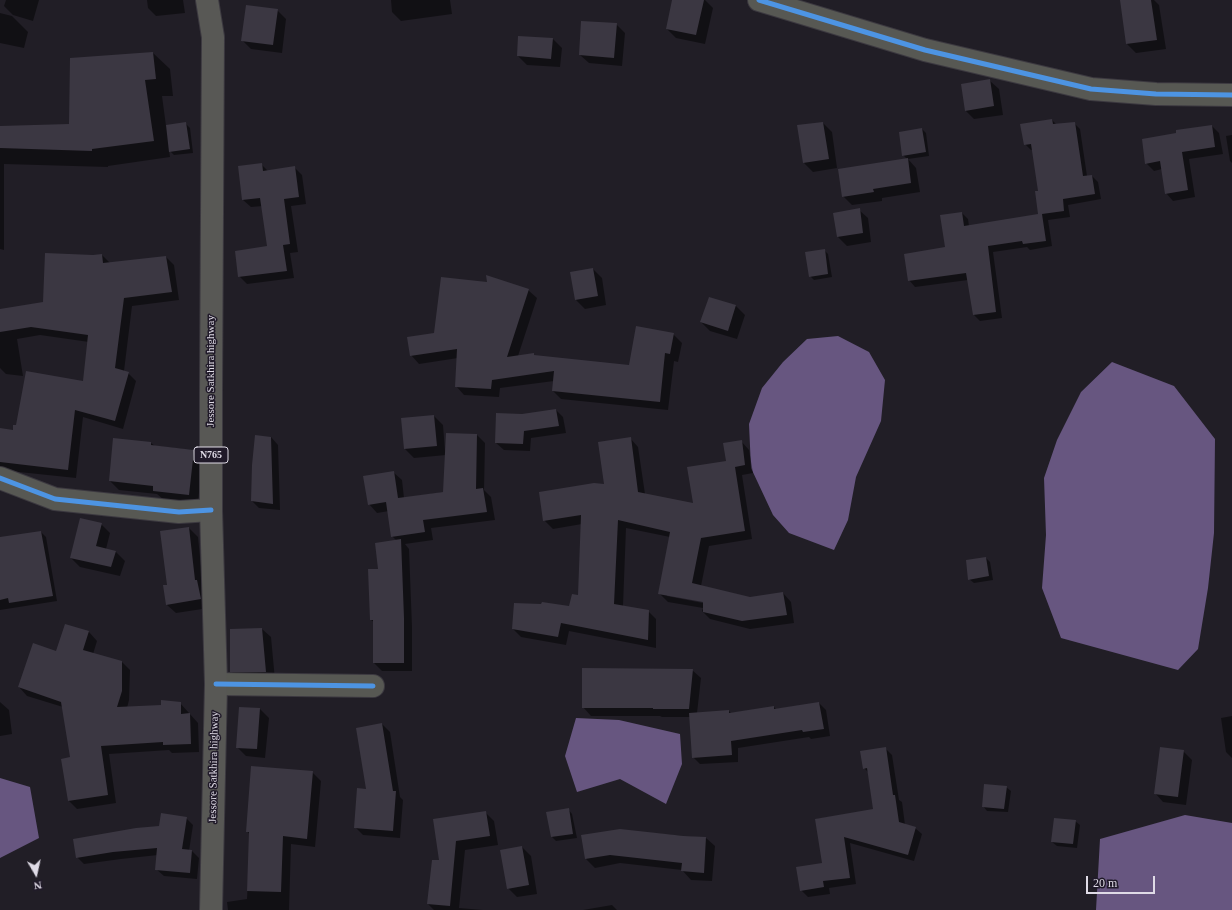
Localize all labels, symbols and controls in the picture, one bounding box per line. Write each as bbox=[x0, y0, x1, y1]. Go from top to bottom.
street label: Jessore Satkhira highway bbox=[204, 307, 218, 435]
road number: N765 bbox=[194, 447, 228, 463]
street label: Jessore Satkhira highway bbox=[206, 703, 222, 831]
north arrow bbox=[16, 854, 56, 894]
scale bar bbox=[1088, 868, 1157, 894]
text: 20 m bbox=[1093, 876, 1117, 890]
text: N bbox=[33, 879, 43, 892]

